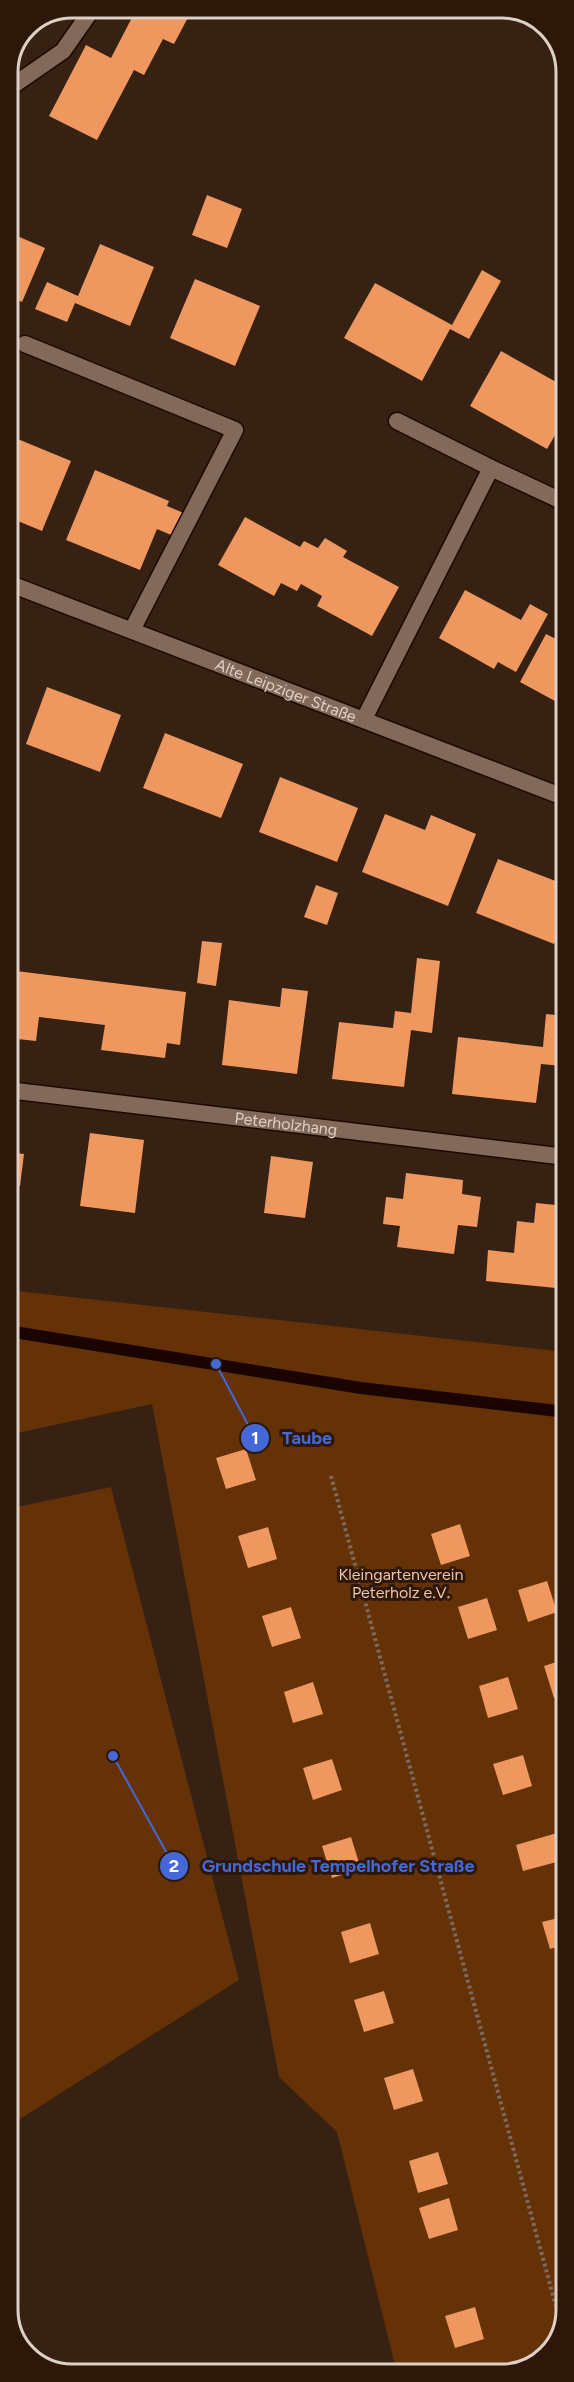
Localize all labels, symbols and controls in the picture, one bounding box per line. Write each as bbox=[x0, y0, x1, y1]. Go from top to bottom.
street label: Alte Leipziger Straße bbox=[213, 654, 360, 726]
street label: Peterholzhang bbox=[234, 1108, 338, 1139]
callout: Taube bbox=[240, 1420, 344, 1456]
text: 1 bbox=[251, 1427, 259, 1449]
text: Taube bbox=[282, 1427, 332, 1449]
park label: Kleingartenverein Peterholz e.V. bbox=[339, 1565, 463, 1602]
callout: Grundschule Tempelhofer Straße bbox=[159, 1848, 486, 1884]
text: 2 bbox=[169, 1855, 179, 1877]
text: Grundschule Tempelhofer Straße bbox=[202, 1855, 474, 1877]

